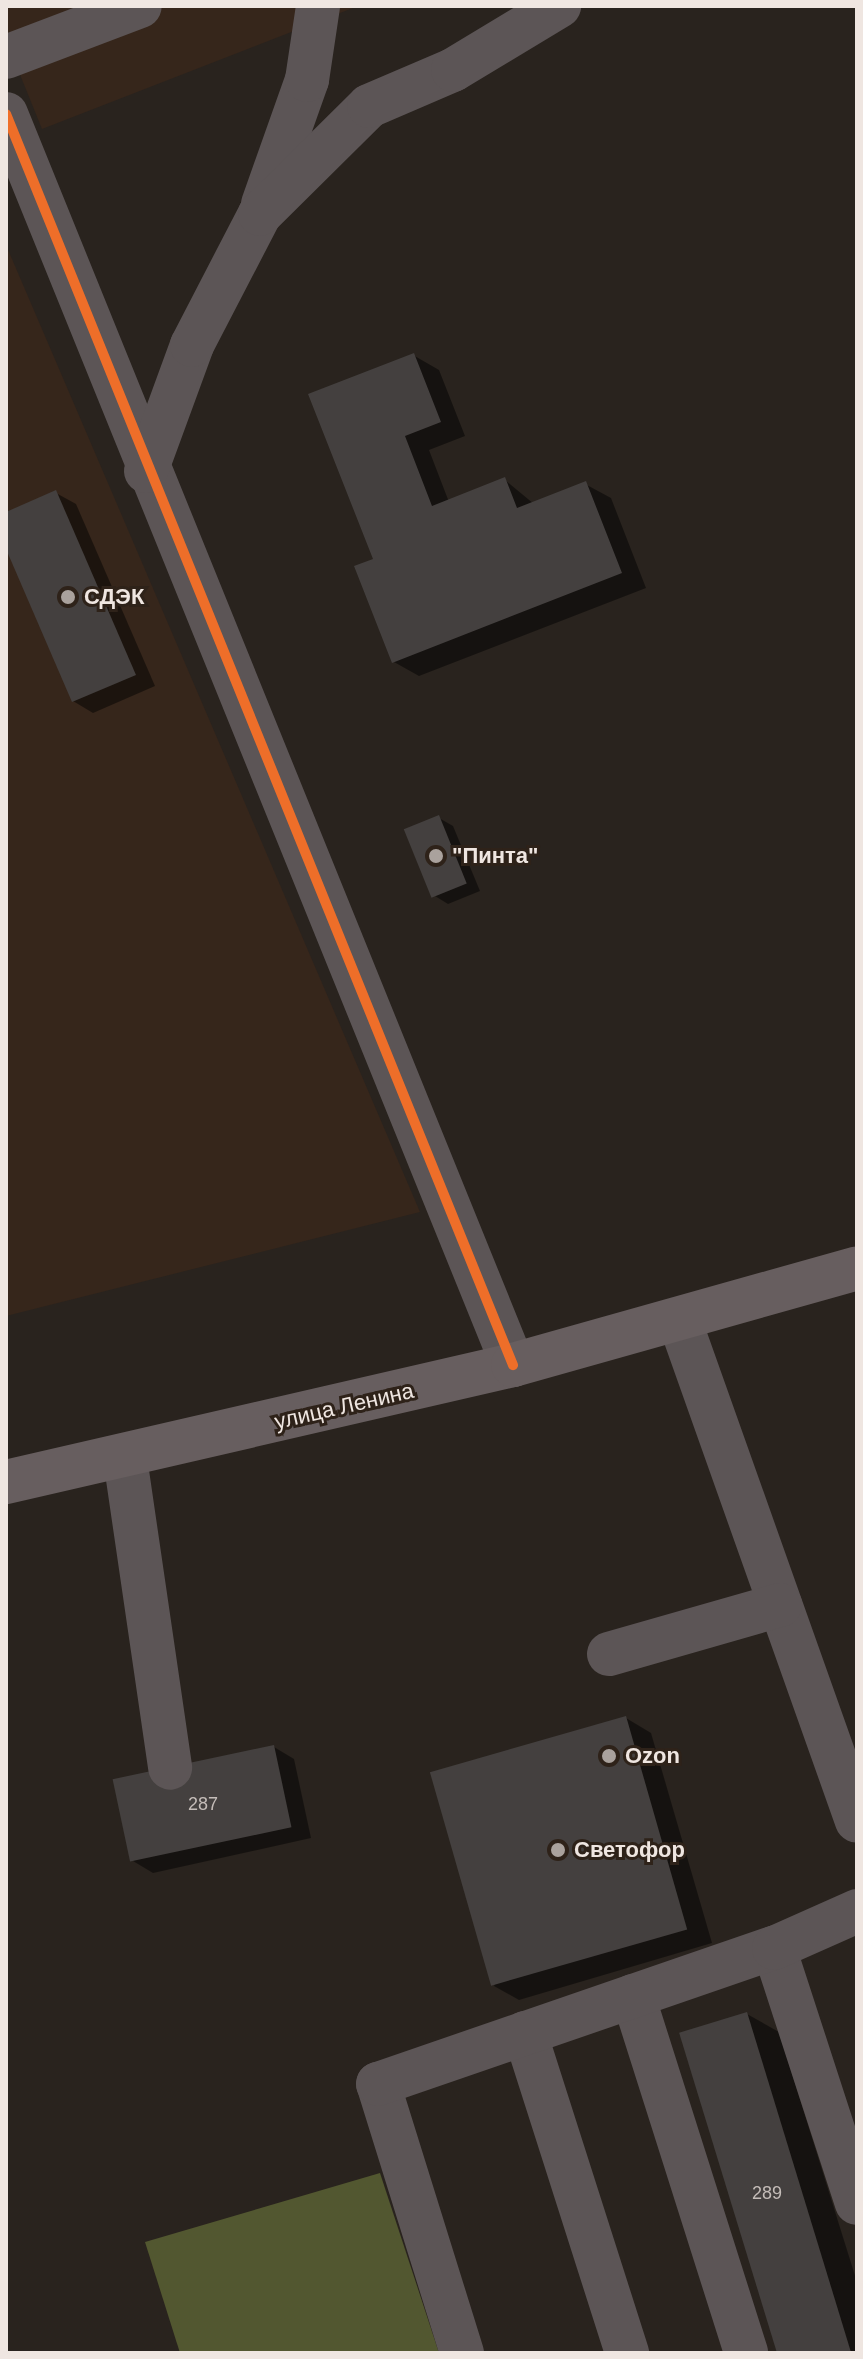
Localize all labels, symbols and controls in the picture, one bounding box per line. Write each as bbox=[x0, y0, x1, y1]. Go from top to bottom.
place label: СДЭК bbox=[84, 584, 144, 610]
marker: СДЭК bbox=[59, 588, 77, 606]
place label: "Пинта" bbox=[452, 843, 538, 869]
marker: "Пинта" bbox=[427, 847, 445, 865]
street label: улица Ленина bbox=[272, 1377, 416, 1435]
place label: Ozon bbox=[625, 1743, 680, 1769]
marker: Ozon bbox=[600, 1747, 618, 1765]
house number: 287 bbox=[188, 1793, 218, 1815]
place label: Светофор bbox=[574, 1837, 685, 1863]
marker: Светофор bbox=[549, 1841, 567, 1859]
house number: 289 bbox=[752, 2182, 782, 2204]

